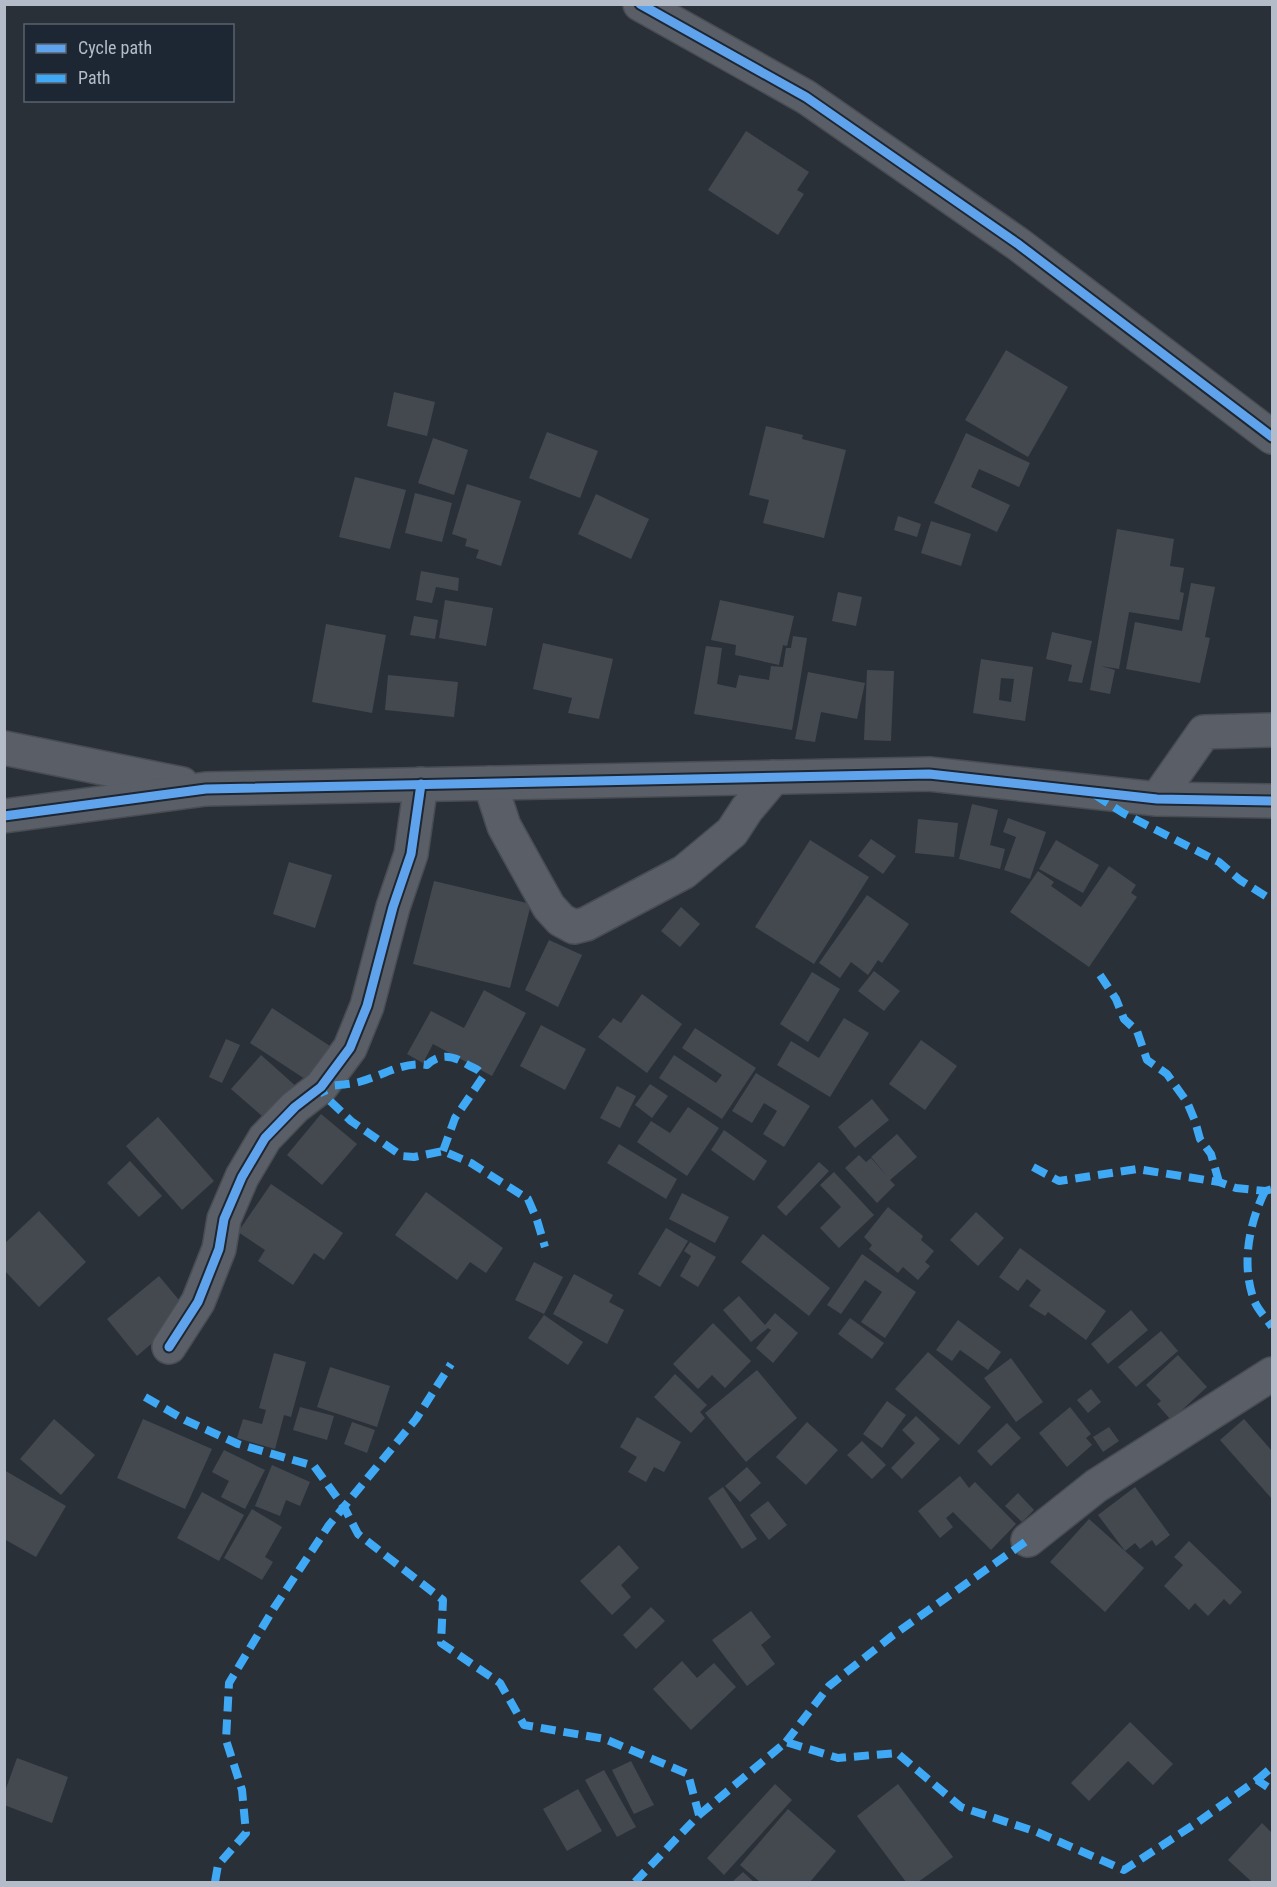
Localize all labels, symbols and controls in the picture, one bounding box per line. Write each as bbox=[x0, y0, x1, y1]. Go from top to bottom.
legend bbox=[24, 24, 234, 102]
text: Cycle path bbox=[78, 37, 152, 58]
text: Path bbox=[78, 67, 111, 88]

